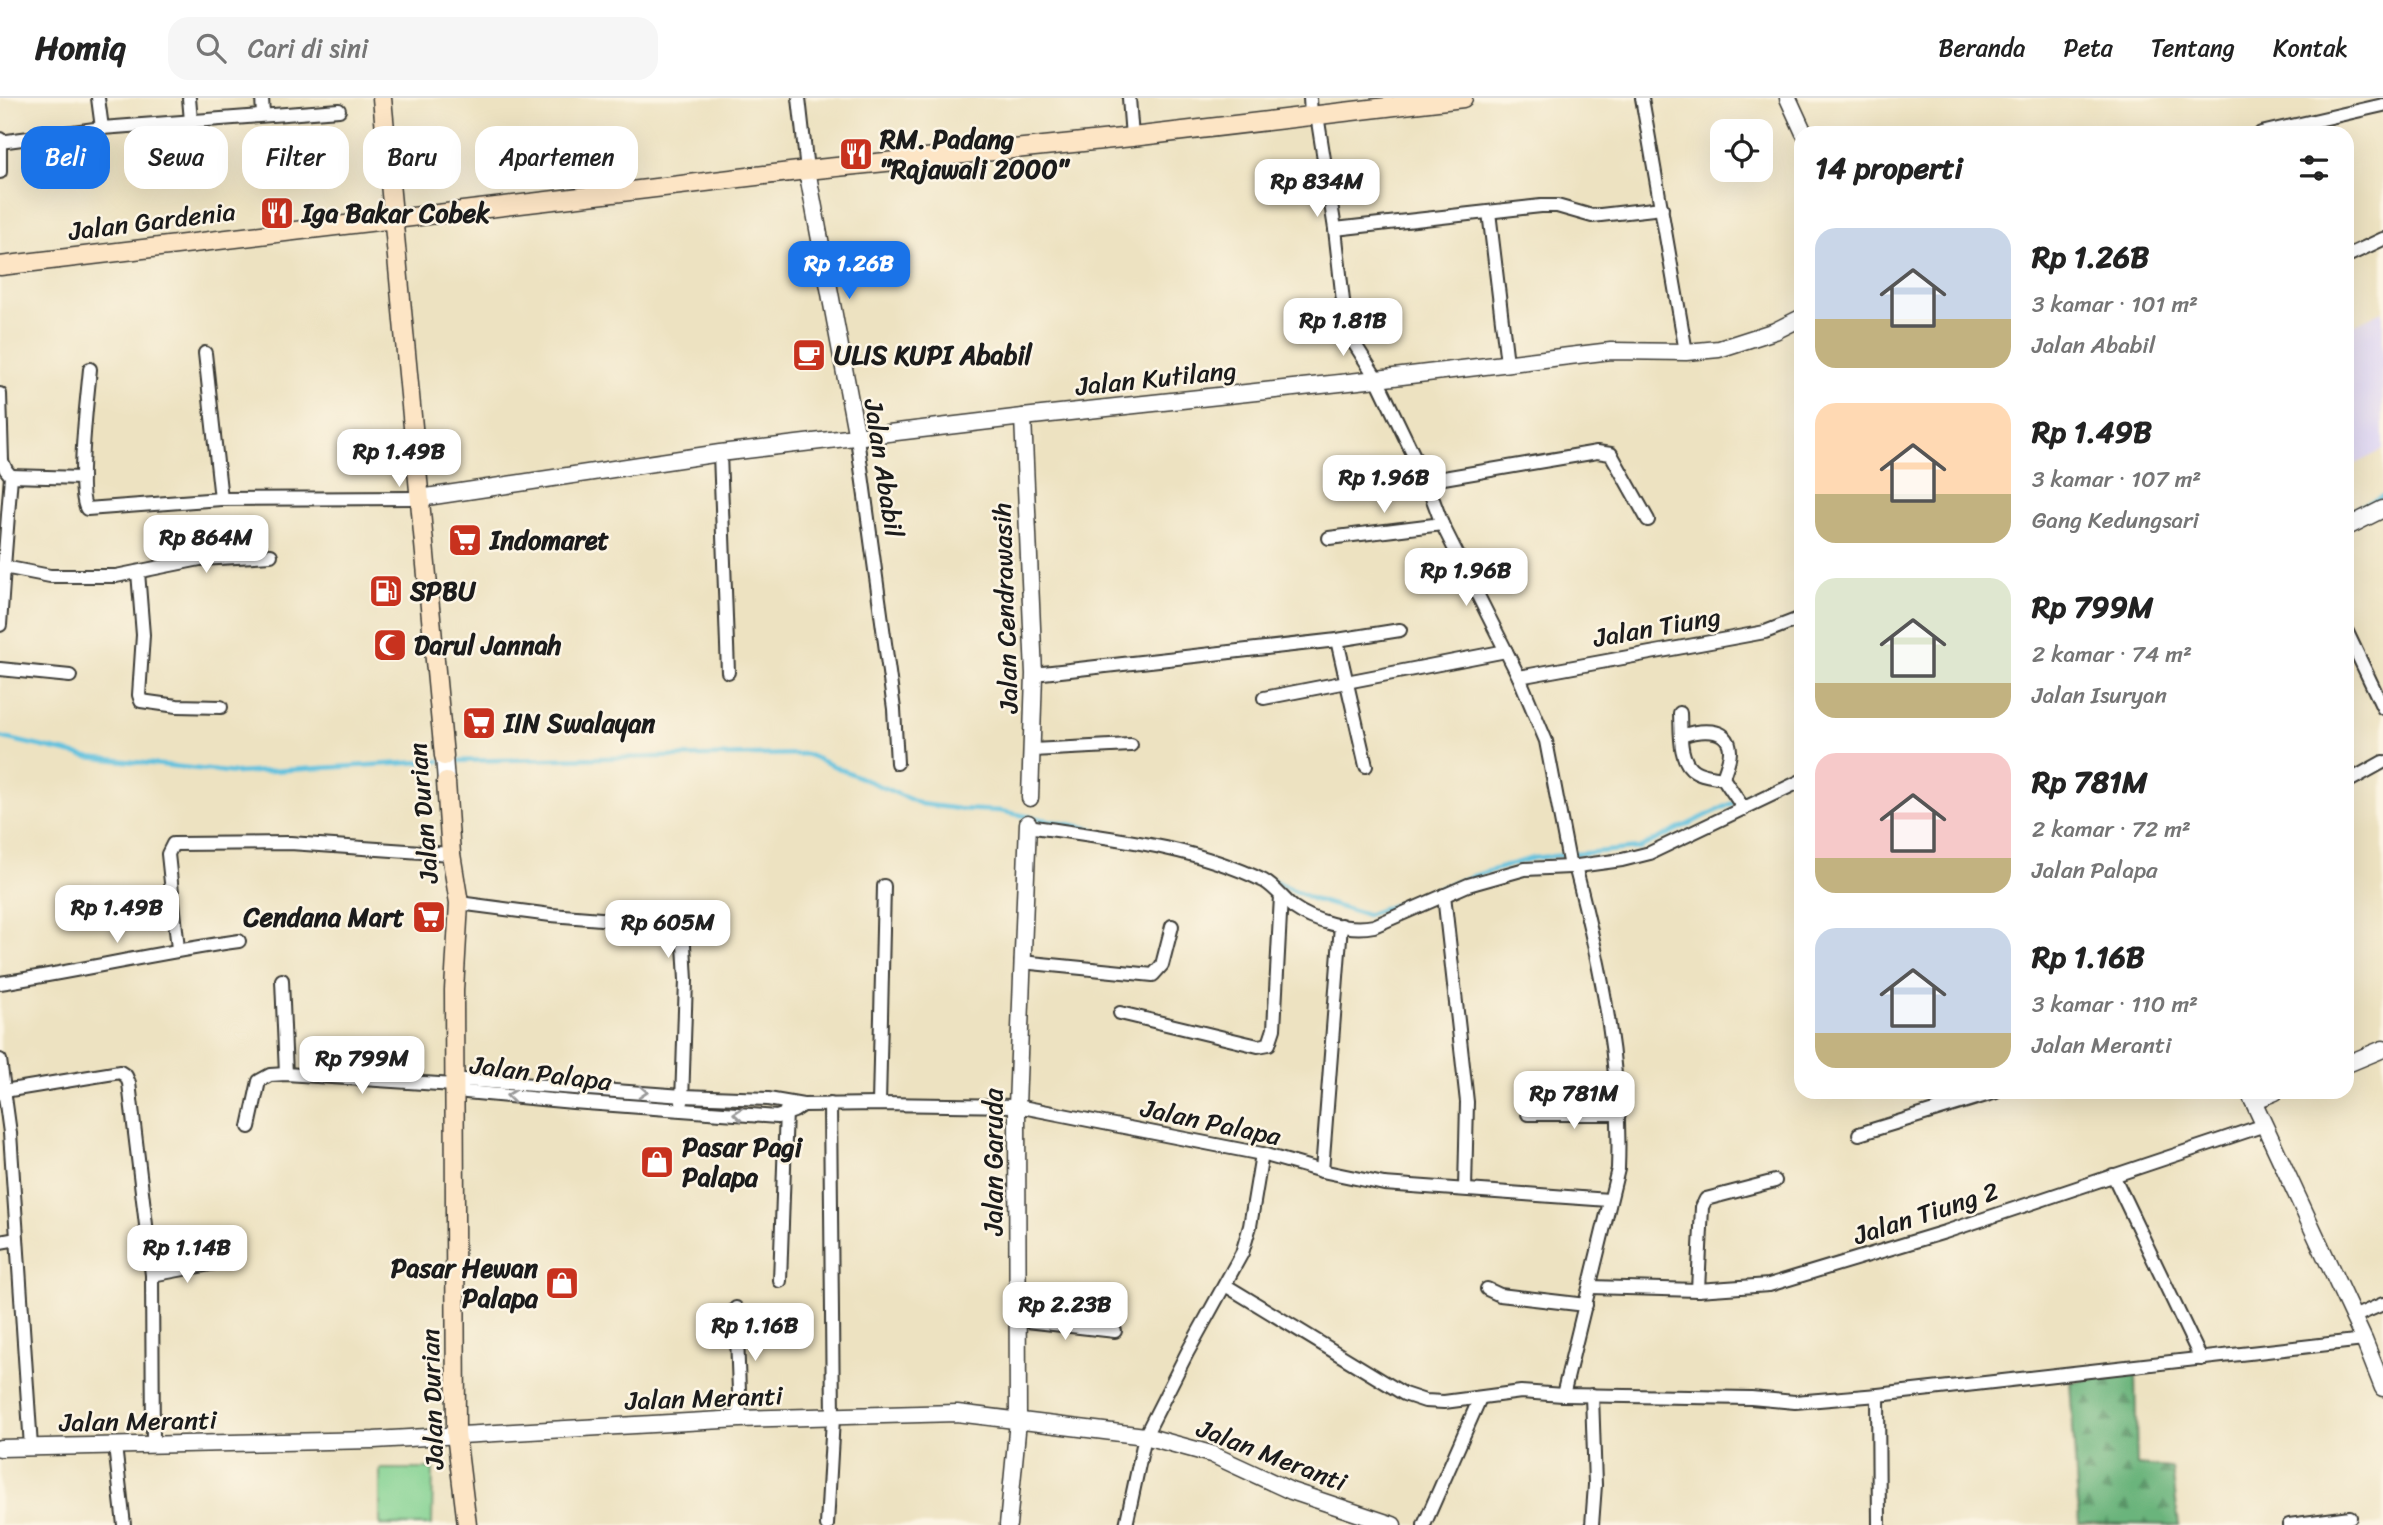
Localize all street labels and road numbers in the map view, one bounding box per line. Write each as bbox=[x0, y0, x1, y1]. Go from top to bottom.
street label: Jalan Gardenia bbox=[65, 188, 238, 254]
street label: Jalan Kutilang bbox=[1072, 347, 1239, 409]
street label: Jalan Ababil bbox=[850, 395, 918, 541]
street label: Jalan Cendrawasih bbox=[978, 502, 1032, 715]
street label: Jalan Tiung bbox=[1589, 593, 1724, 661]
street label: Jalan Durian bbox=[394, 741, 452, 886]
street label: Jalan Palapa bbox=[467, 1041, 615, 1105]
street label: Jalan Palapa bbox=[1136, 1085, 1286, 1159]
street label: Jalan Garuda bbox=[970, 1088, 1016, 1237]
street label: Jalan Tiung 2 bbox=[1846, 1168, 2005, 1258]
street label: Jalan Durian bbox=[407, 1328, 457, 1471]
street label: Jalan Meranti bbox=[623, 1372, 784, 1424]
street label: Jalan Meranti bbox=[58, 1397, 218, 1445]
street label: Jalan Meranti bbox=[1189, 1405, 1355, 1505]

